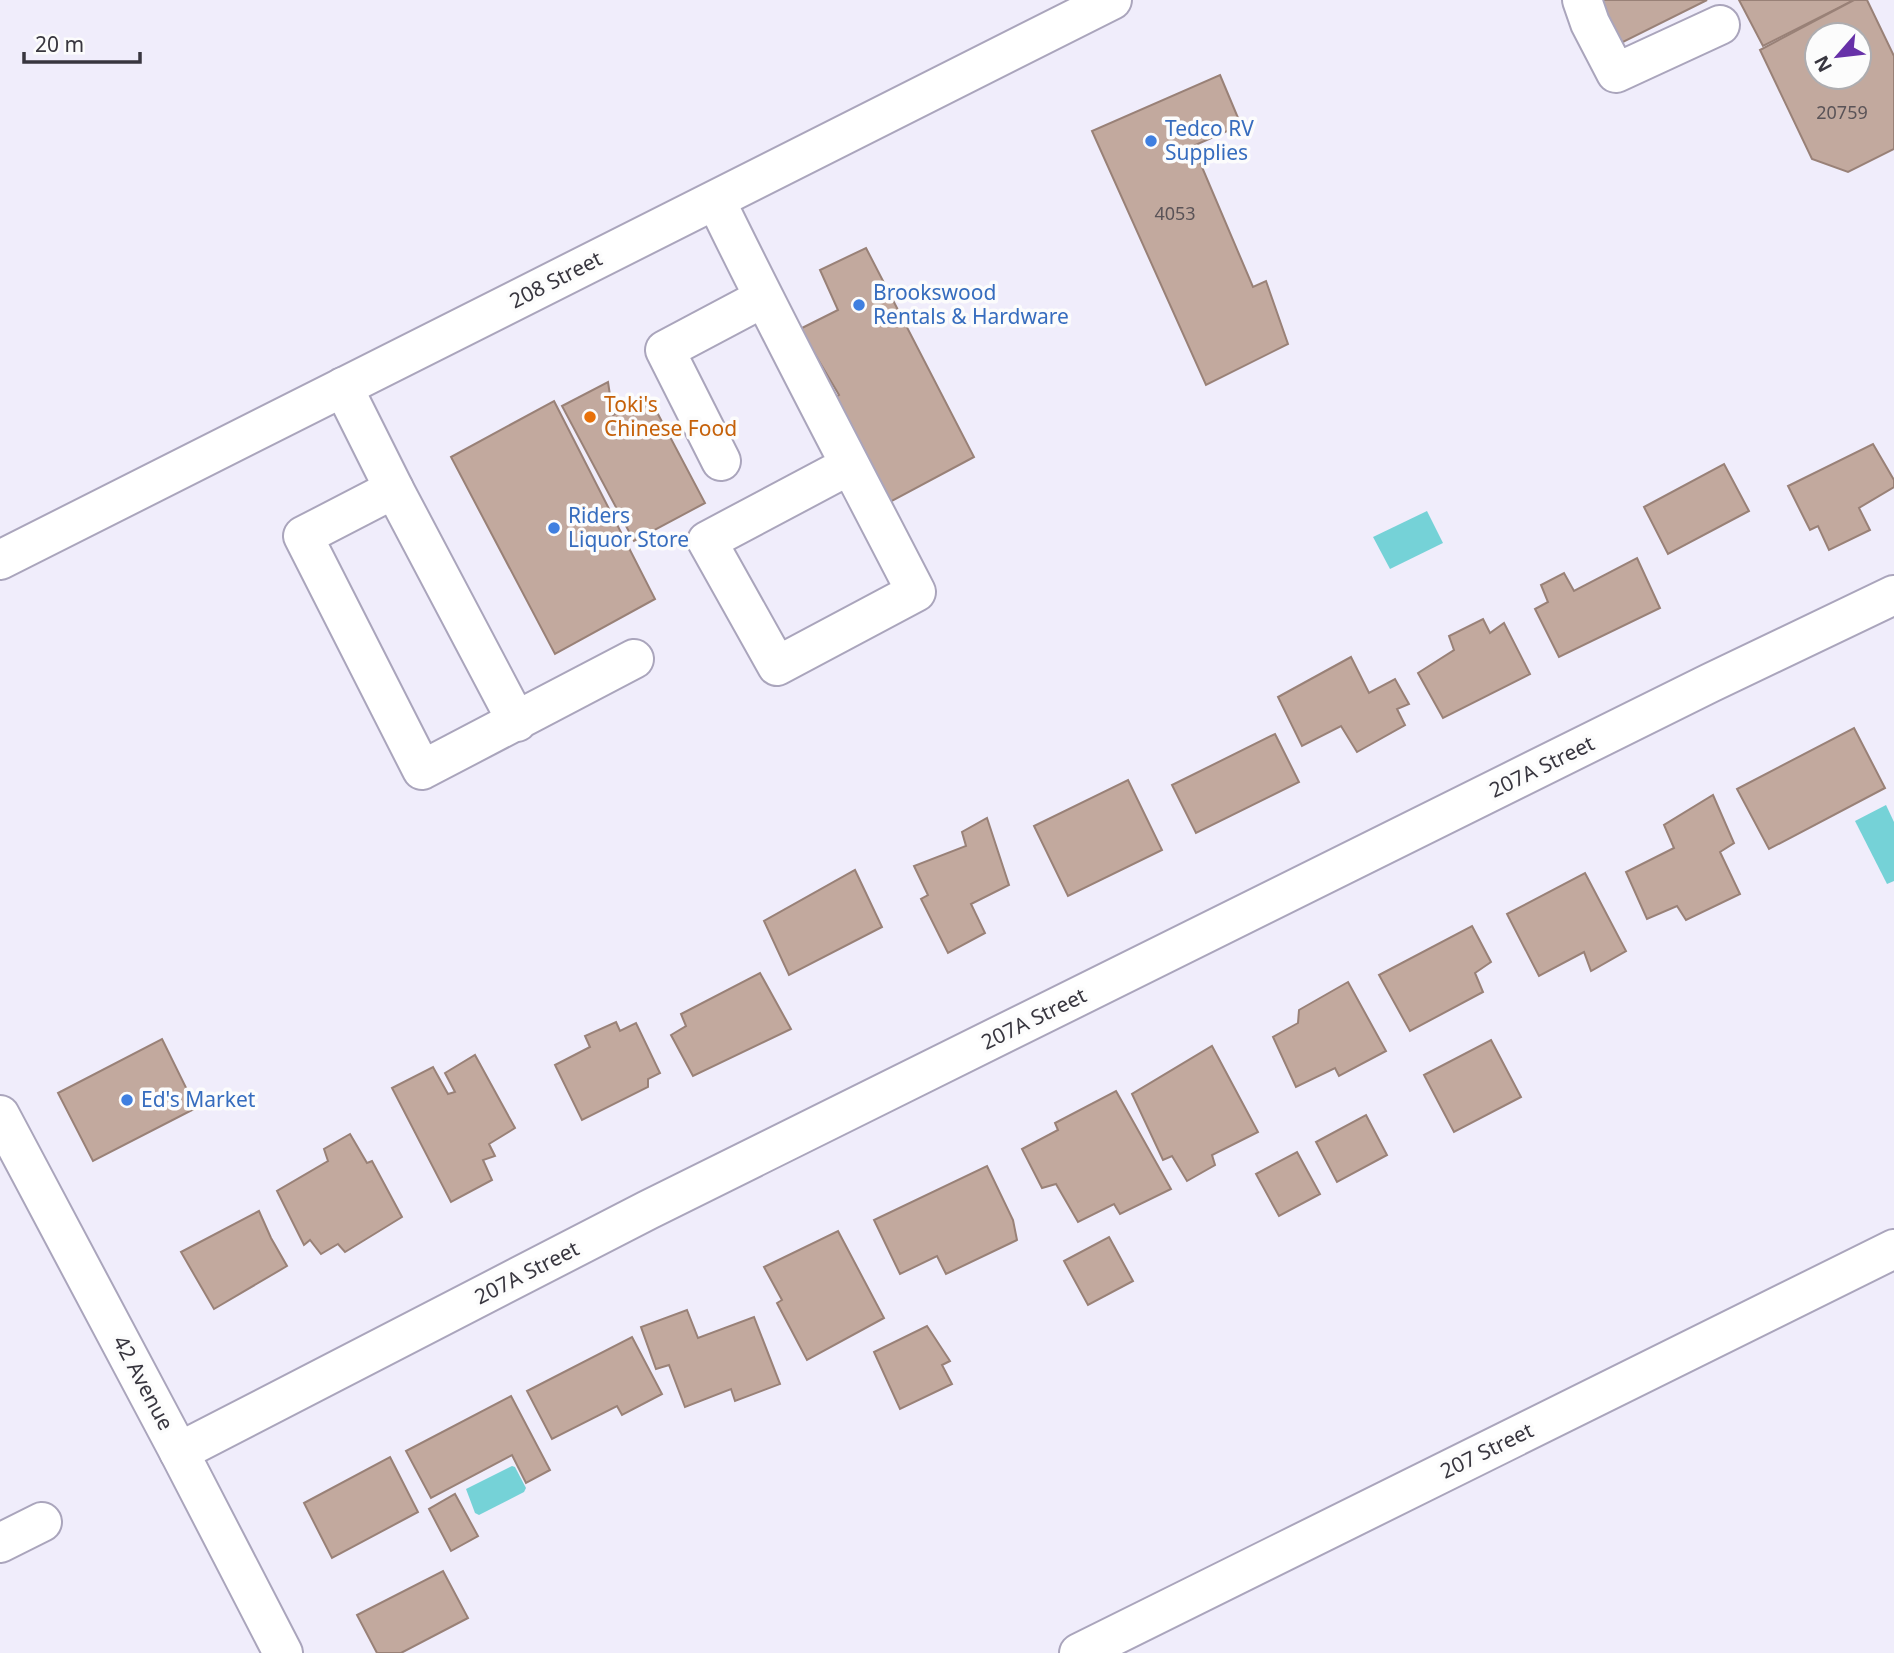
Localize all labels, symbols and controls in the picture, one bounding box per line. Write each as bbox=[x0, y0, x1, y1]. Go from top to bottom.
scale bar bbox=[24, 21, 140, 65]
north arrow bbox=[1803, 21, 1873, 91]
text: 20 m bbox=[35, 30, 84, 58]
text: N bbox=[1808, 51, 1838, 77]
house number: 20759 bbox=[1816, 100, 1868, 124]
place label: Tedco RV Supplies bbox=[1165, 114, 1254, 166]
marker: Tedco RV Supplies bbox=[1143, 133, 1159, 149]
house number: 4053 bbox=[1154, 201, 1196, 225]
street label: 208 Street bbox=[505, 244, 607, 314]
place label: Brookswood Rentals & Hardware bbox=[873, 278, 1069, 330]
marker: Brookswood Rentals & Hardware bbox=[851, 297, 867, 313]
place label: Toki's Chinese Food bbox=[604, 390, 737, 442]
marker: Toki's Chinese Food bbox=[582, 409, 598, 425]
place label: Riders Liquor Store bbox=[568, 501, 689, 553]
marker: Riders Liquor Store bbox=[546, 520, 562, 536]
street label: 207A Street bbox=[1484, 728, 1599, 804]
street label: 207A Street bbox=[976, 980, 1091, 1056]
place label: Ed's Market bbox=[141, 1085, 256, 1113]
marker: Ed's Market bbox=[119, 1092, 135, 1108]
street label: 207A Street bbox=[470, 1234, 584, 1310]
street label: 42 Avenue bbox=[107, 1330, 180, 1435]
street label: 207 Street bbox=[1435, 1415, 1538, 1485]

